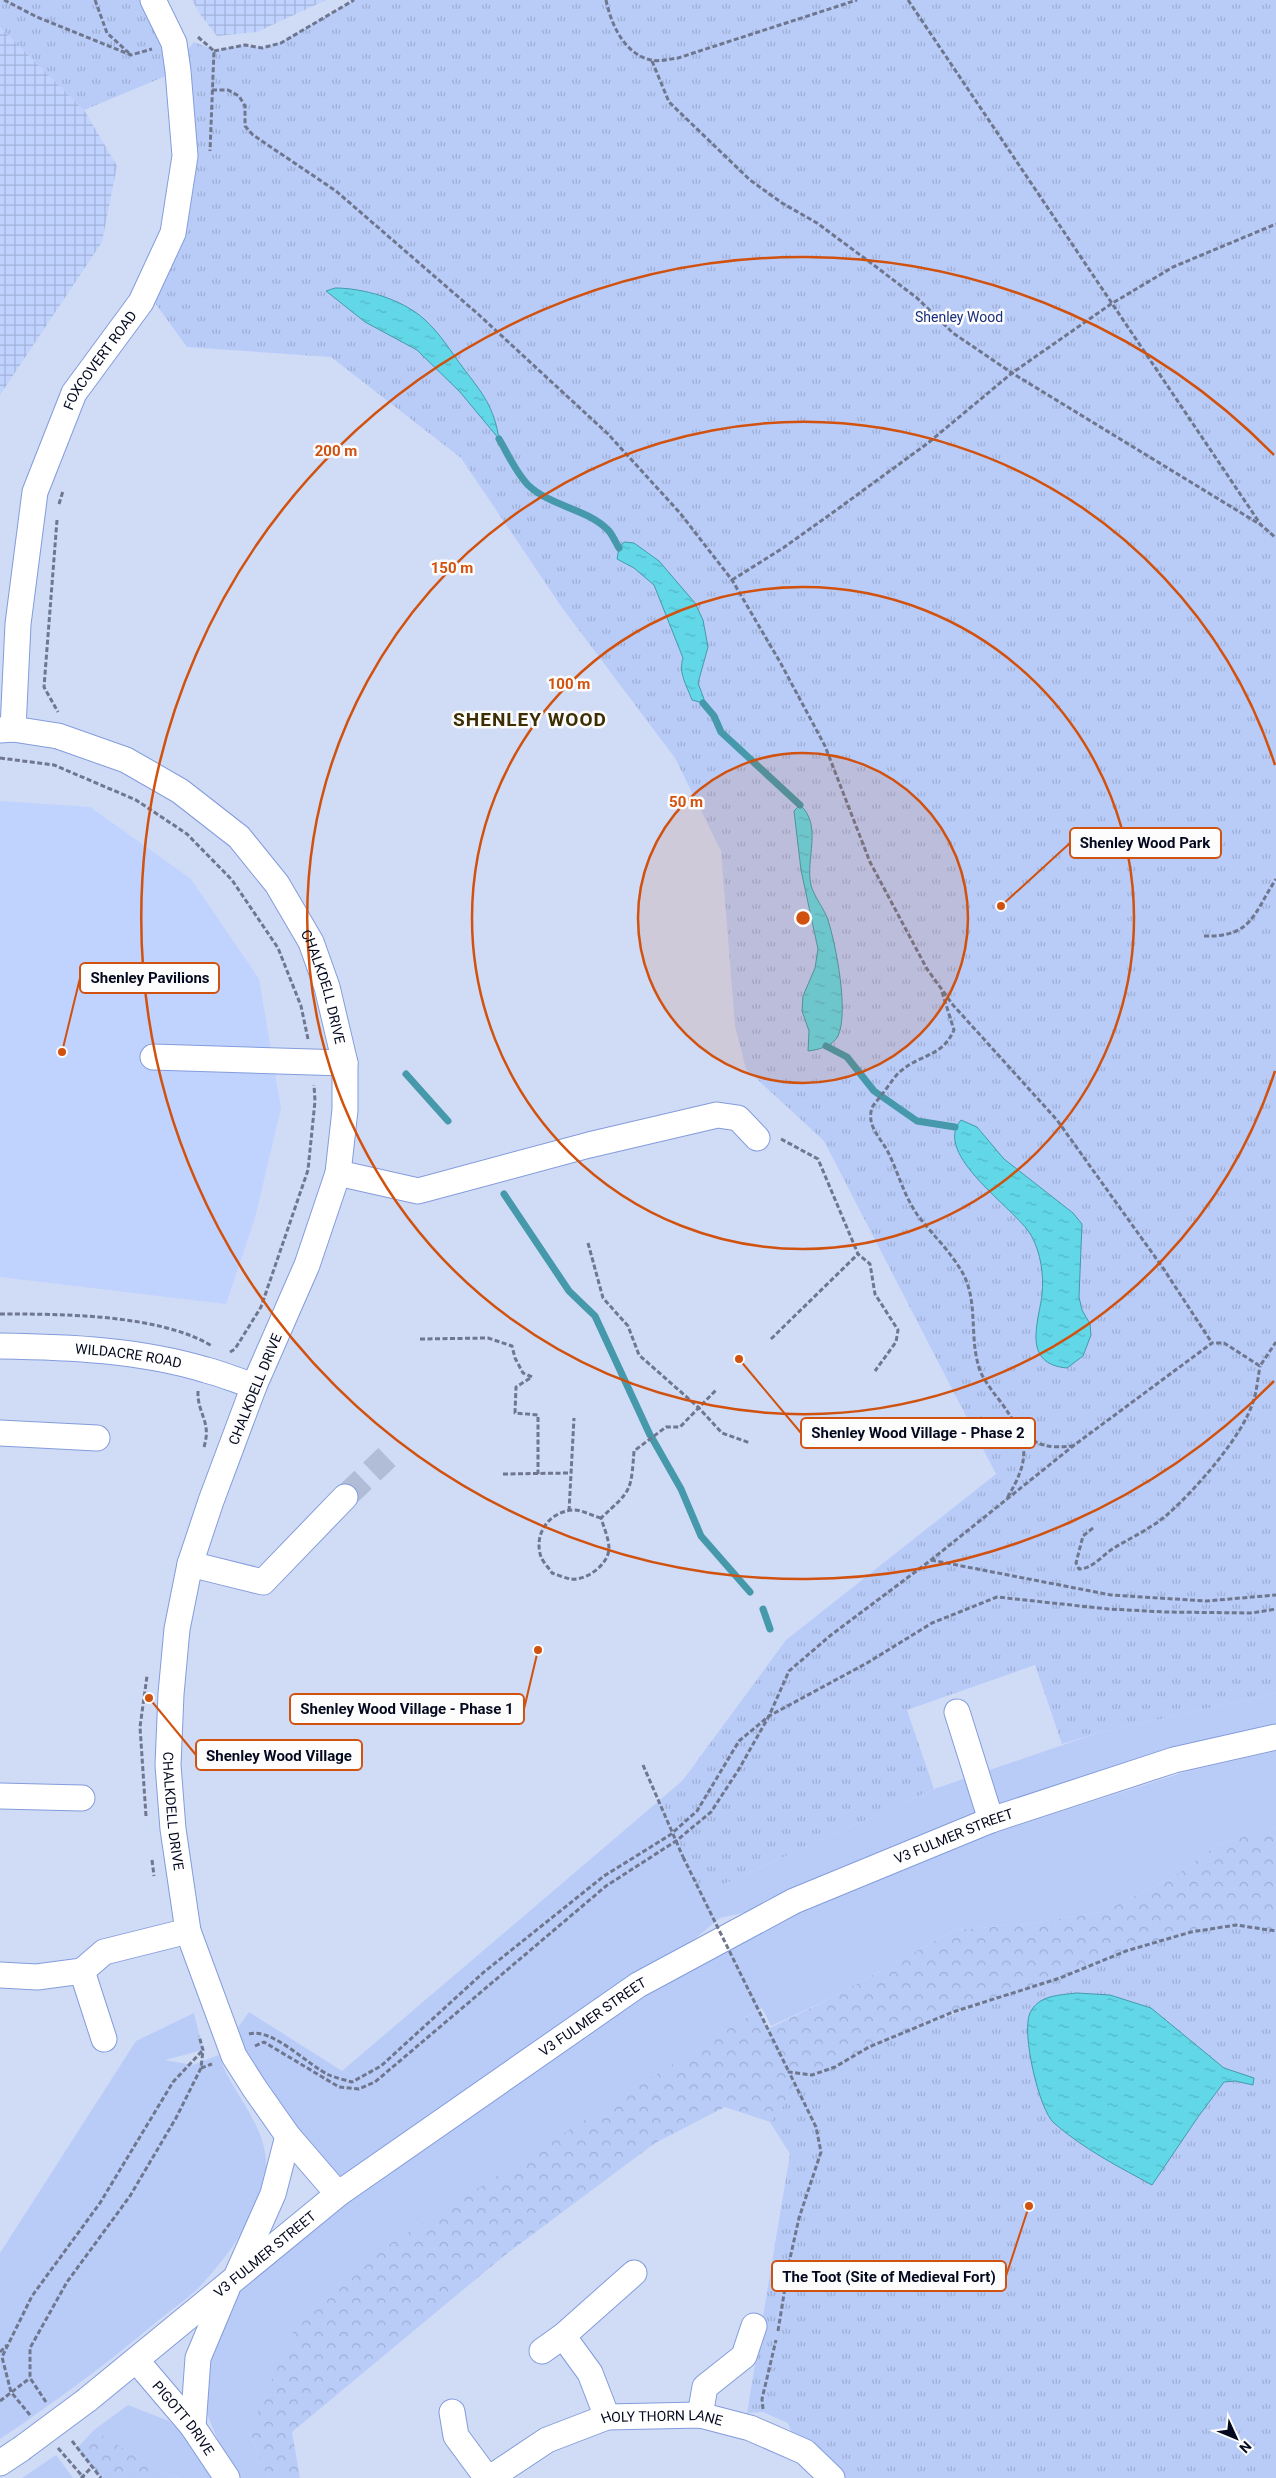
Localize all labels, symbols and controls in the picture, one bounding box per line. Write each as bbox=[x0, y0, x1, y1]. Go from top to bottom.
street label: FOXCOVERT ROAD bbox=[60, 308, 140, 412]
park label: Shenley Wood bbox=[915, 309, 1003, 325]
text: 200 m bbox=[315, 442, 357, 460]
text: 150 m bbox=[431, 559, 473, 577]
text: 100 m bbox=[548, 675, 590, 693]
district label: SHENLEY WOOD bbox=[453, 708, 607, 731]
text: 50 m bbox=[669, 793, 703, 811]
callout: Shenley Wood Park bbox=[1070, 828, 1221, 858]
text: Shenley Wood Park bbox=[1080, 834, 1211, 852]
centre of rings bbox=[794, 909, 812, 927]
street label: CHALKDELL DRIVE bbox=[298, 927, 348, 1046]
callout: Shenley Pavilions bbox=[80, 963, 219, 993]
text: Shenley Pavilions bbox=[91, 969, 210, 987]
street label: CHALKDELL DRIVE bbox=[225, 1331, 285, 1447]
street label: WILDACRE ROAD bbox=[75, 1341, 183, 1371]
callout: Shenley Wood Village - Phase 2 bbox=[801, 1418, 1035, 1448]
text: Shenley Wood Village - Phase 2 bbox=[811, 1424, 1025, 1442]
callout: Shenley Wood Village - Phase 1 bbox=[290, 1694, 524, 1724]
text: Shenley Wood Village - Phase 1 bbox=[300, 1700, 514, 1718]
callout: Shenley Wood Village bbox=[196, 1740, 362, 1770]
text: Shenley Wood Village bbox=[206, 1747, 352, 1765]
street label: CHALKDELL DRIVE bbox=[160, 1751, 187, 1871]
street label: V3 FULMER STREET bbox=[892, 1805, 1016, 1867]
street label: V3 FULMER STREET bbox=[536, 1974, 649, 2059]
street label: V3 FULMER STREET bbox=[211, 2207, 319, 2300]
callout: The Toot (Site of Medieval Fort) bbox=[772, 2261, 1006, 2291]
text: The Toot (Site of Medieval Fort) bbox=[782, 2268, 996, 2286]
street label: PIGOTT DRIVE bbox=[149, 2378, 218, 2458]
street label: HOLY THORN LANE bbox=[599, 2406, 725, 2429]
north arrow bbox=[1211, 2413, 1261, 2463]
text: N bbox=[1236, 2438, 1255, 2456]

